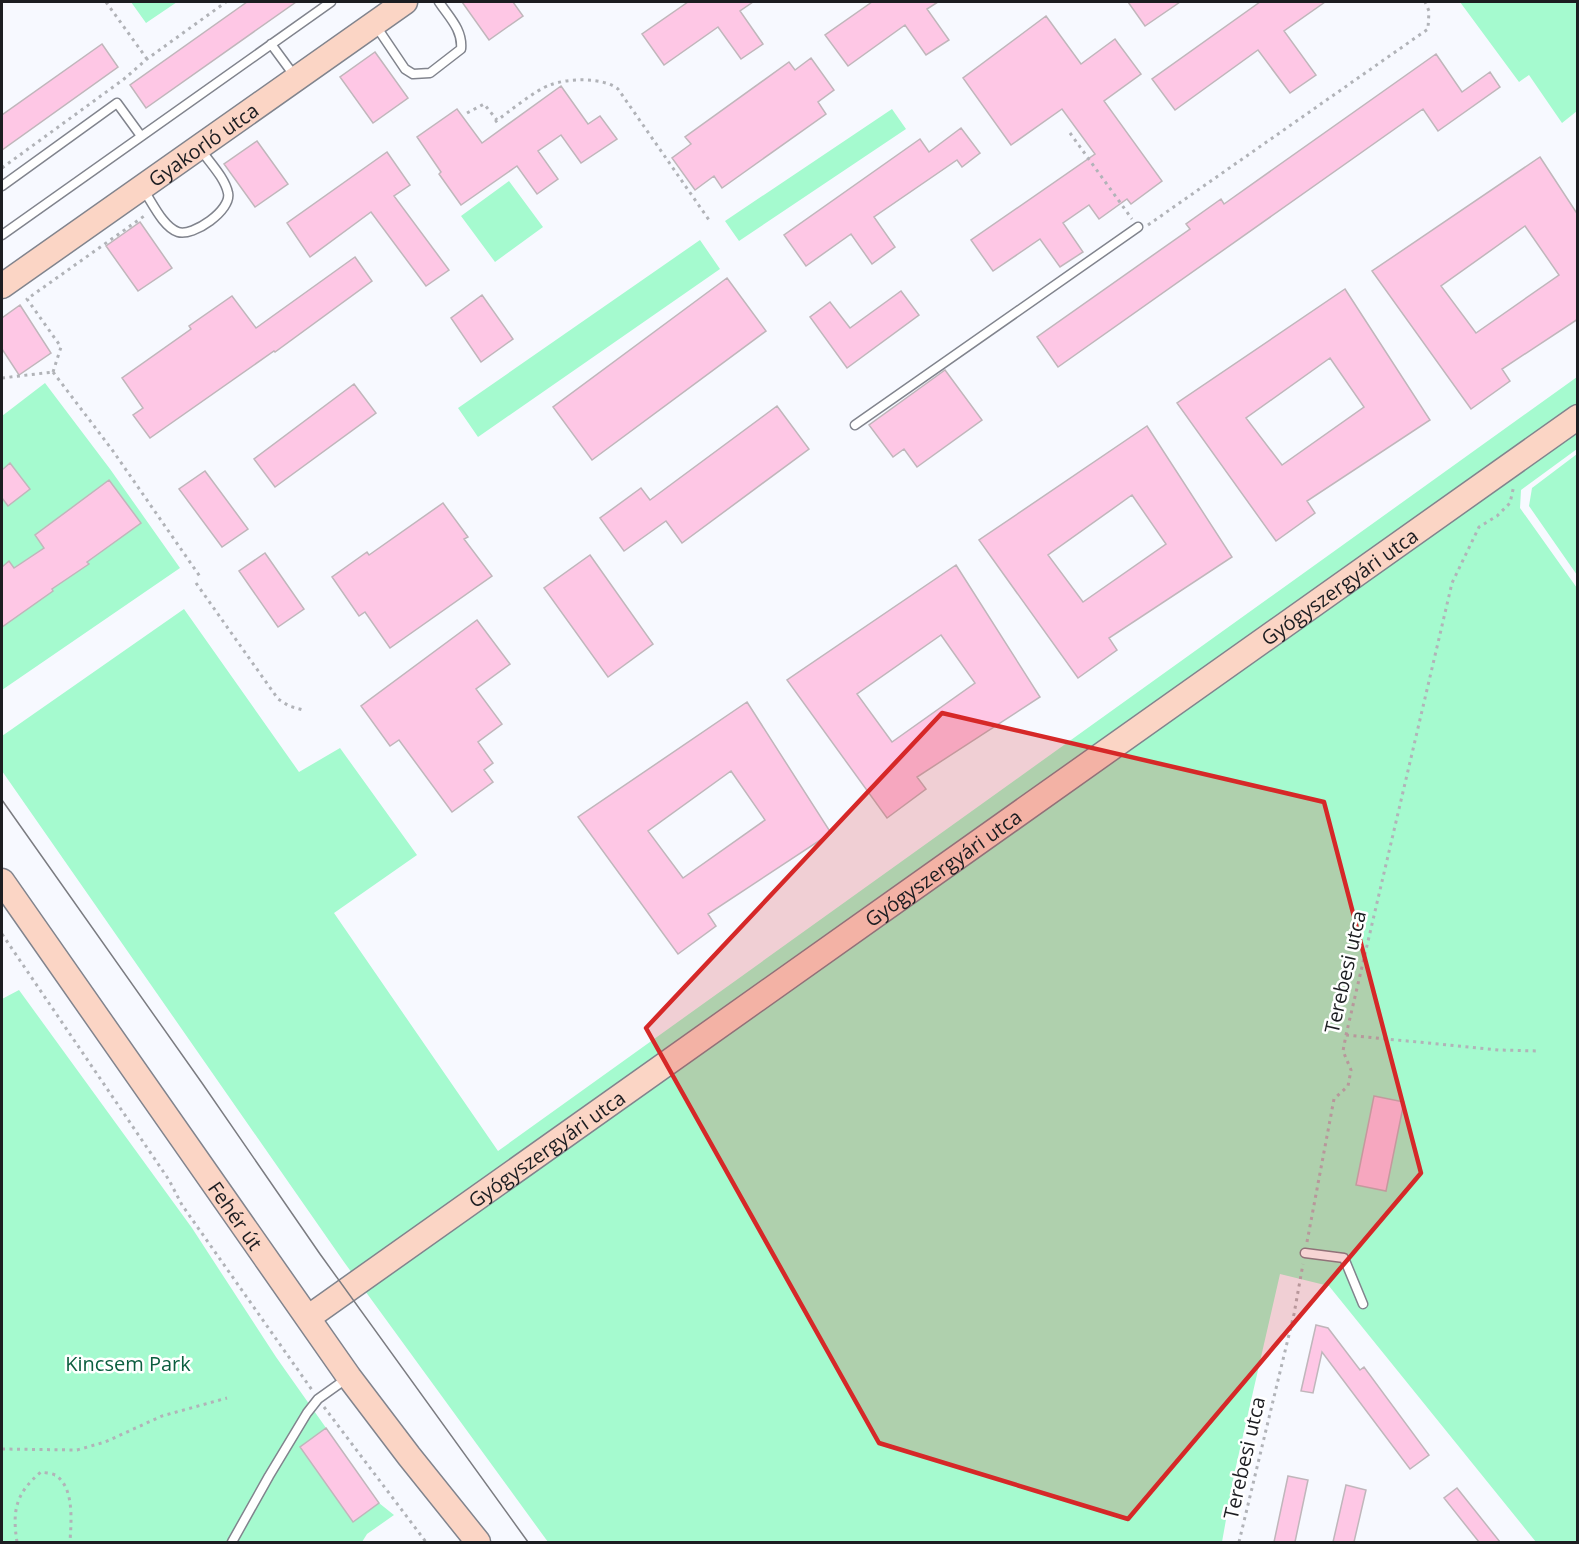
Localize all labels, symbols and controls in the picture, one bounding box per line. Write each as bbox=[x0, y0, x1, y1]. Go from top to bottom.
street label: Gyakorló utca bbox=[143, 96, 264, 192]
street label: Gyógyszergyári utca bbox=[1255, 521, 1423, 651]
street label: Gyógyszergyári utca bbox=[859, 803, 1027, 932]
street label: Terebesi utca bbox=[1318, 908, 1372, 1036]
street label: Gyógyszergyári utca bbox=[463, 1084, 630, 1214]
street label: Fehér út bbox=[203, 1176, 269, 1255]
park label: Kincsem Park bbox=[65, 1350, 191, 1377]
street label: Terebesi utca bbox=[1217, 1394, 1271, 1522]

